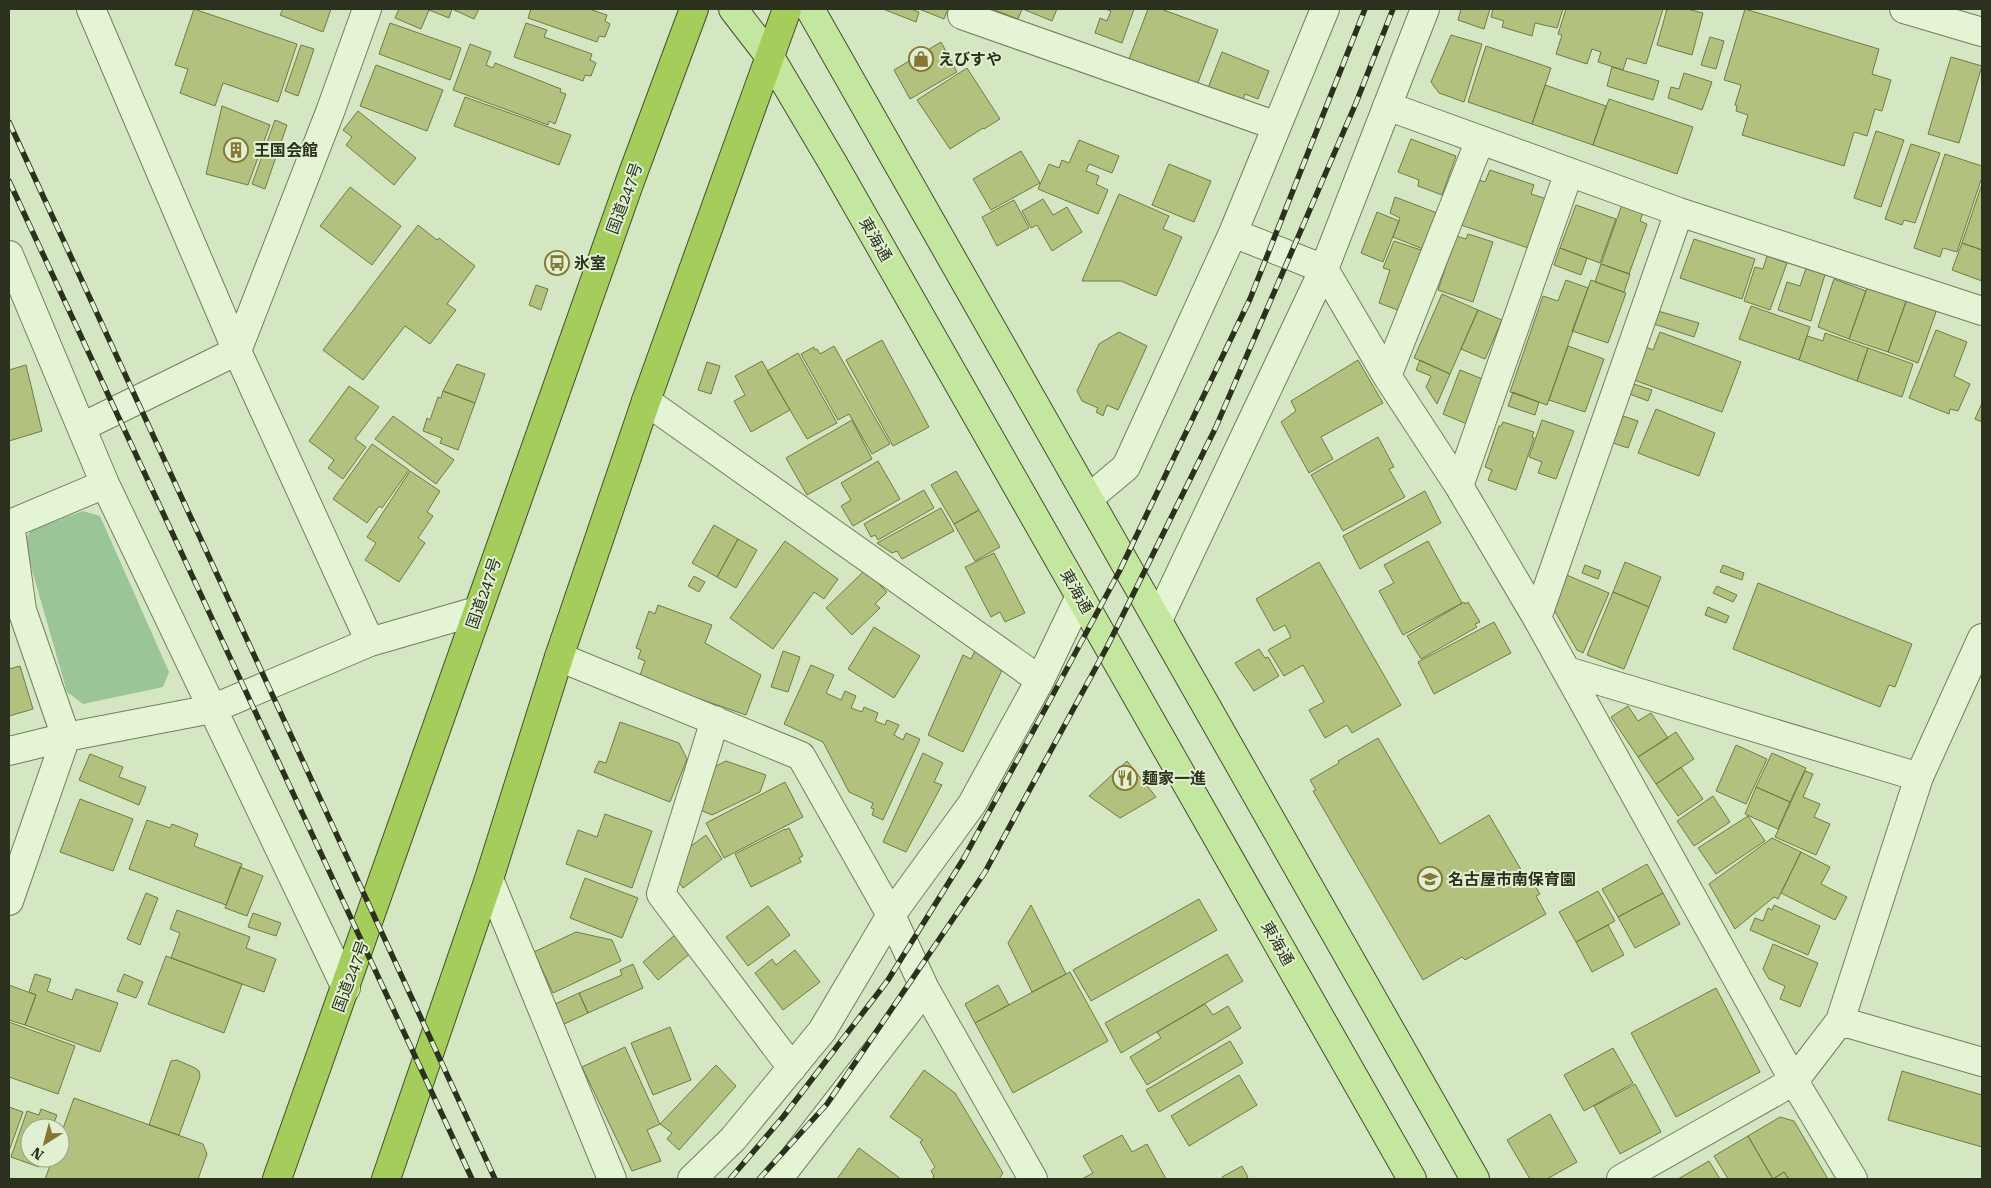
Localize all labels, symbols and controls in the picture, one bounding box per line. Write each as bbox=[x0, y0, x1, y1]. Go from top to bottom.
shop icon: えびすや bbox=[908, 46, 934, 72]
place label: えびすや bbox=[938, 50, 1002, 69]
building icon: 王国会館 bbox=[223, 137, 249, 163]
place label: 王国会館 bbox=[254, 141, 318, 160]
street label: 国道247号 bbox=[603, 160, 646, 237]
street label: 東海通 bbox=[855, 214, 896, 265]
bus stop icon: 氷室 bbox=[544, 250, 570, 276]
place label: 氷室 bbox=[574, 254, 606, 273]
street label: 国道247号 bbox=[462, 555, 505, 632]
street label: 東海通 bbox=[1056, 566, 1097, 617]
restaurant icon: 麺家一進 bbox=[1112, 765, 1138, 791]
place label: 麺家一進 bbox=[1142, 769, 1206, 788]
school or university icon: 名古屋市南保育園 bbox=[1417, 866, 1443, 892]
place label: 名古屋市南保育園 bbox=[1448, 870, 1576, 889]
street label: 東海通 bbox=[1257, 918, 1298, 969]
street label: 国道247号 bbox=[329, 938, 372, 1015]
north arrow bbox=[20, 1118, 70, 1168]
text: N bbox=[28, 1144, 46, 1163]

